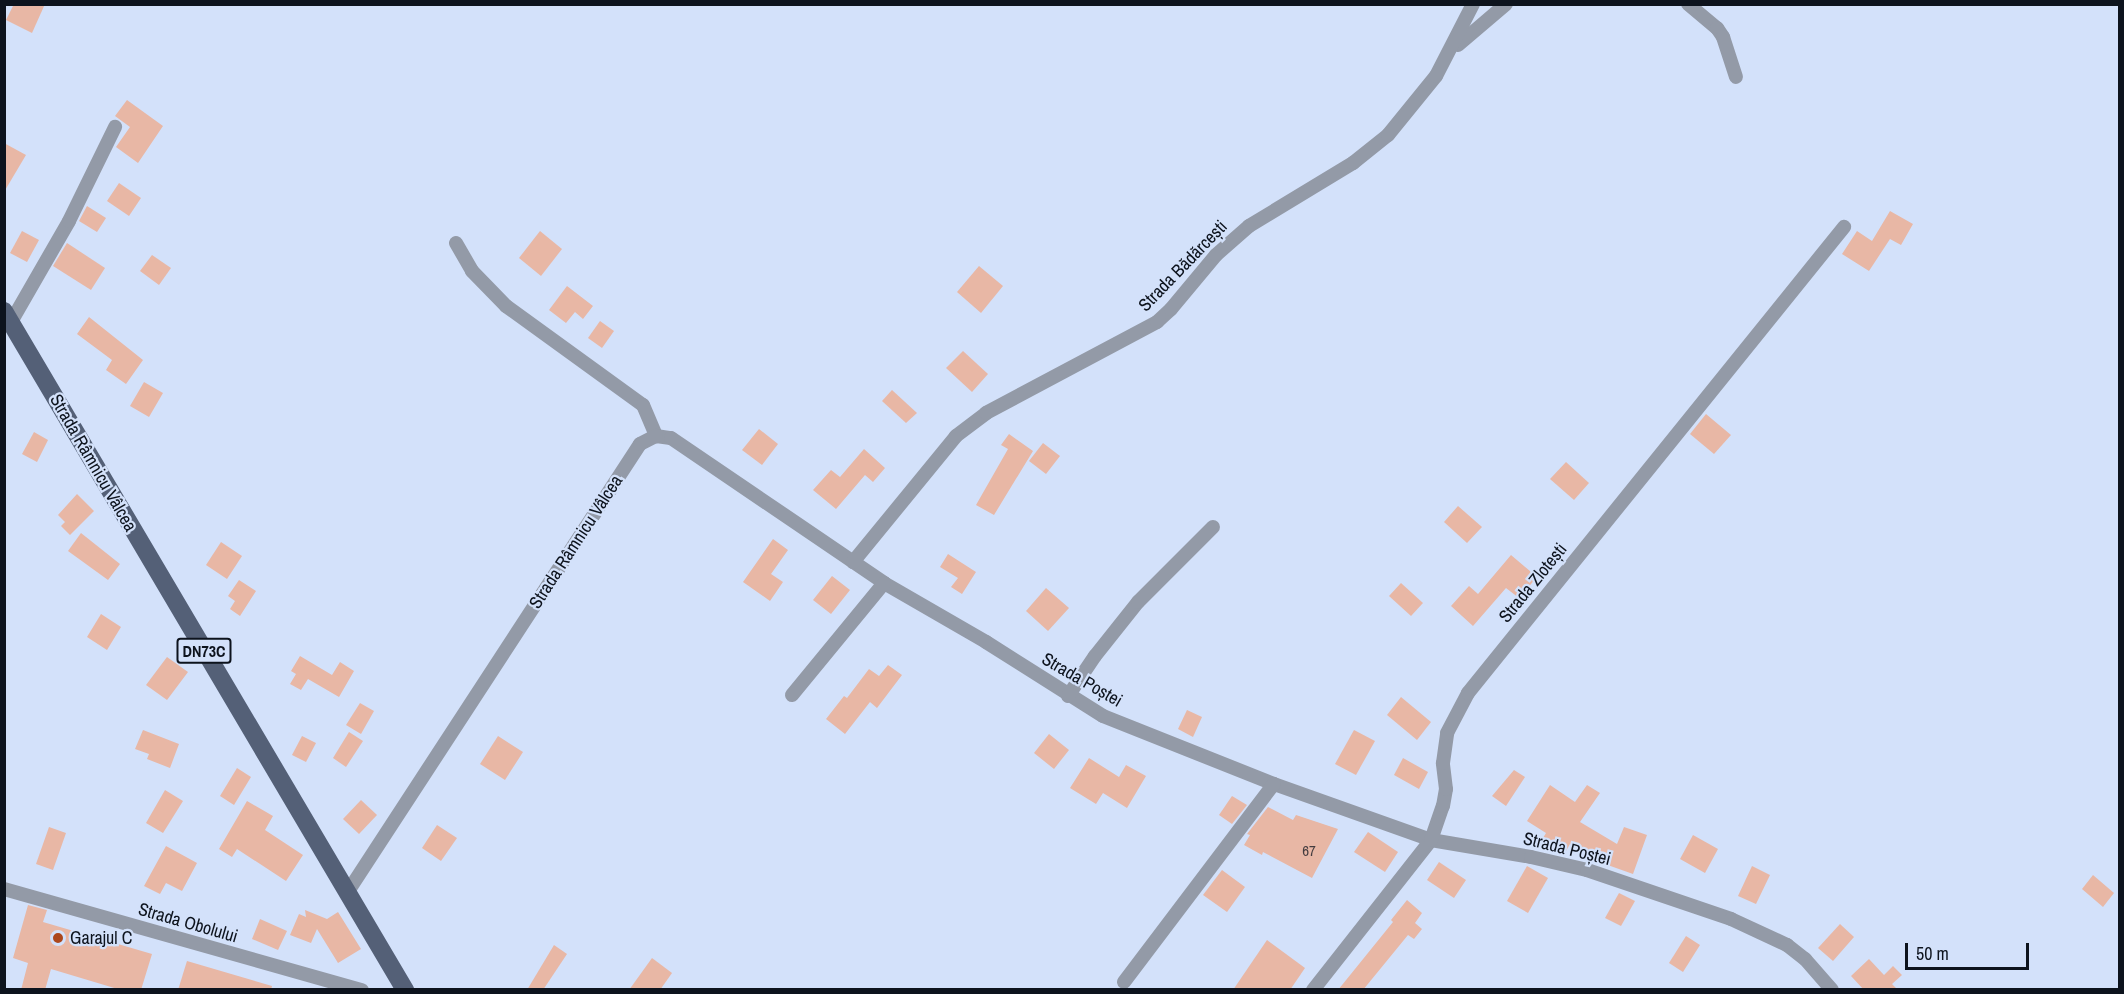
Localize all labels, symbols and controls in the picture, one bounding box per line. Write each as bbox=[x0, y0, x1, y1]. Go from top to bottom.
street label: Strada Bădărcești bbox=[1134, 216, 1232, 316]
street label: Strada Râmnicu Vâlcea bbox=[45, 391, 141, 535]
street label: Strada Râmnicu Vâlcea bbox=[525, 471, 627, 613]
street label: Strada Zlotești bbox=[1494, 539, 1572, 627]
road number: DN73C bbox=[176, 638, 232, 664]
street label: Strada Poștei bbox=[1038, 648, 1126, 712]
street label: Strada Poștei bbox=[1521, 828, 1613, 870]
house number: 67 bbox=[1302, 842, 1316, 860]
street label: Strada Obolului bbox=[136, 898, 240, 948]
place label: Garajul C bbox=[70, 927, 132, 949]
marker: Garajul C bbox=[51, 931, 65, 945]
scale bar bbox=[1908, 931, 2032, 969]
text: 50 m bbox=[1916, 941, 1949, 966]

